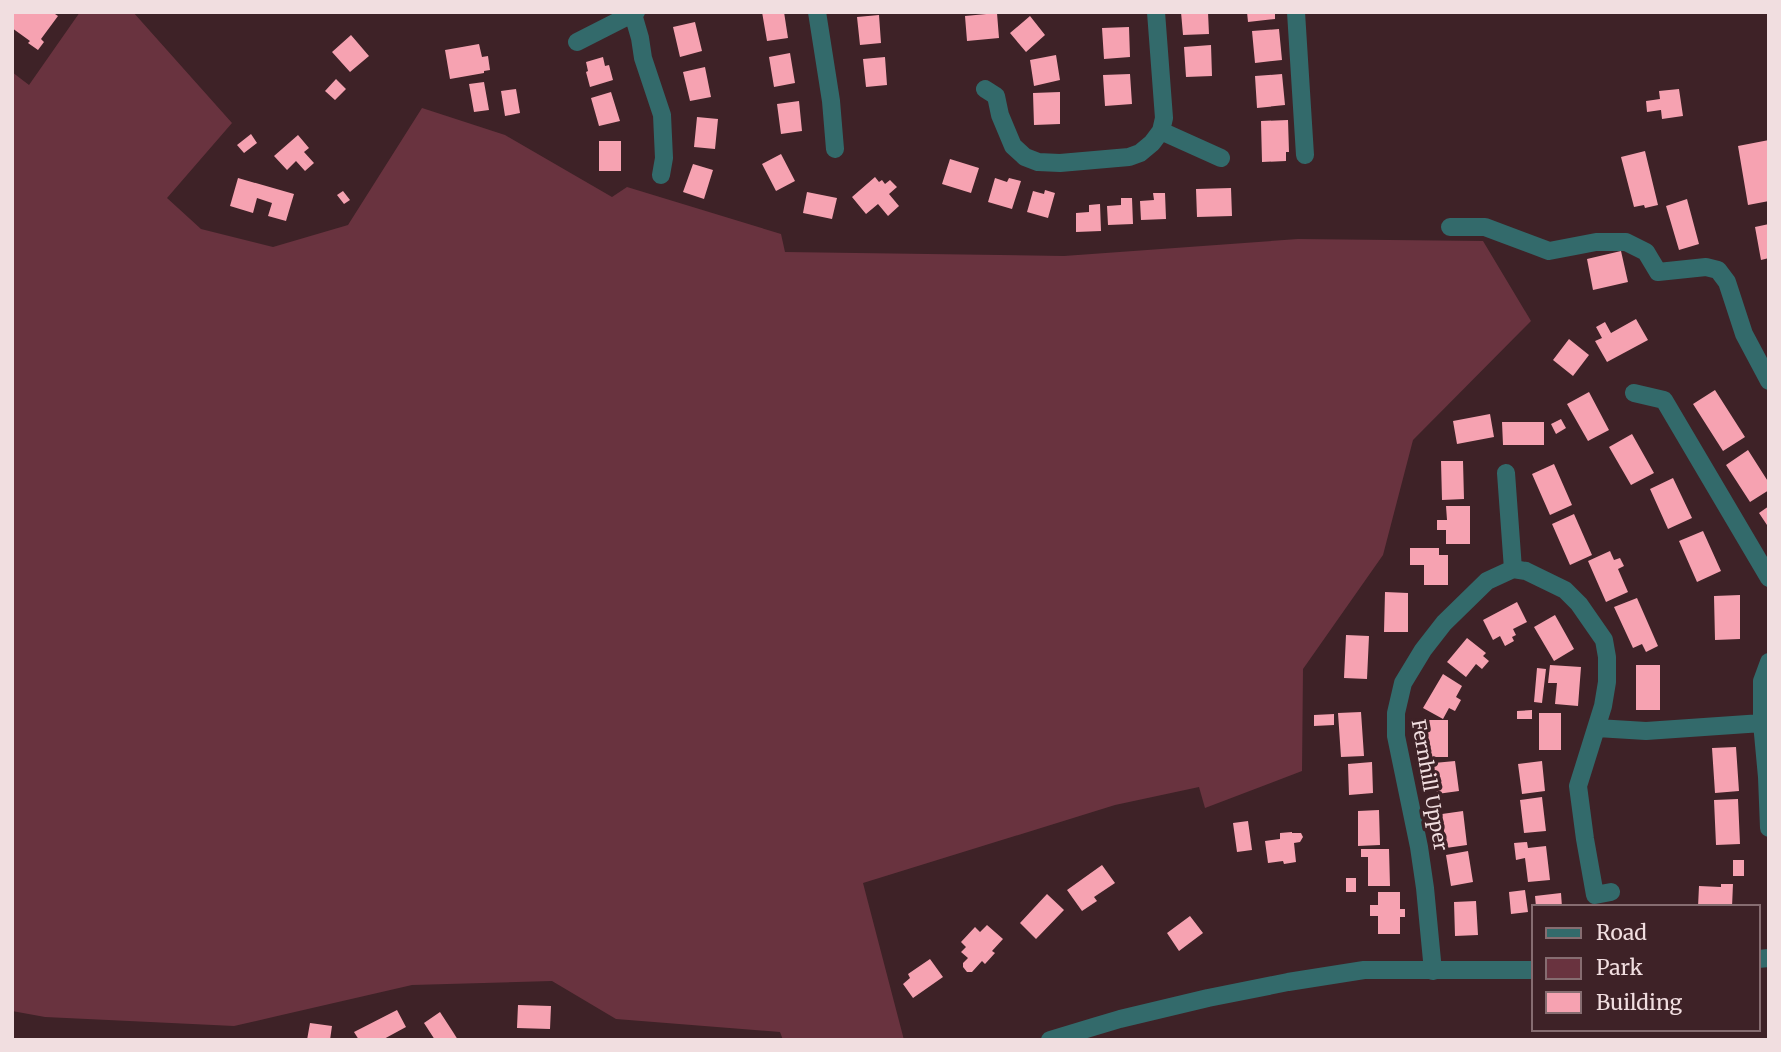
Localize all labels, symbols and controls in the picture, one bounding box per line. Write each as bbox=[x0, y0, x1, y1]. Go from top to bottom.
street label: Fernhill Upper bbox=[1407, 717, 1453, 853]
legend bbox=[1532, 905, 1760, 1031]
text: Road bbox=[1596, 919, 1647, 946]
text: Park bbox=[1596, 954, 1643, 981]
text: Building bbox=[1596, 989, 1683, 1016]

